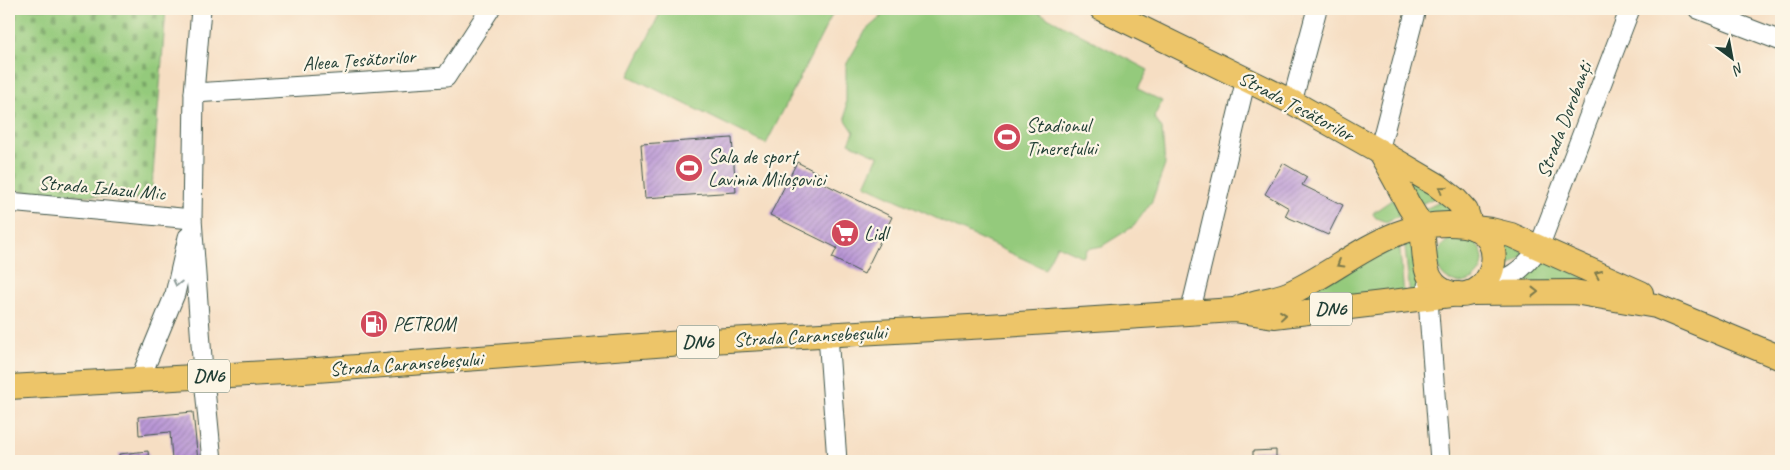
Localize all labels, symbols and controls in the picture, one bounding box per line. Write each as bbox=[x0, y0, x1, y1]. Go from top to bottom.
north arrow bbox=[1708, 32, 1758, 82]
street label: Aleea Țesătorilor bbox=[302, 43, 418, 76]
street label: Strada Dorobanți bbox=[1530, 56, 1598, 182]
text: N bbox=[1728, 59, 1747, 79]
street label: Strada Țesătorilor bbox=[1234, 65, 1359, 148]
place label: Stadionul Tineretului bbox=[1026, 113, 1099, 161]
sports icon: Stadionul Tineretului bbox=[992, 122, 1022, 152]
place label: Sala de sport Lavinia Miloșovici bbox=[708, 144, 827, 192]
sports icon: Sala de sport Lavinia Miloșovici bbox=[674, 153, 704, 183]
street label: Strada Izlazul Mic bbox=[38, 170, 167, 206]
one-way arrow bbox=[1438, 186, 1448, 195]
supermarket icon: Lidl bbox=[830, 218, 860, 248]
place label: Lidl bbox=[864, 221, 891, 246]
one-way arrow bbox=[1336, 258, 1345, 268]
one-way arrow bbox=[1594, 270, 1603, 281]
one-way arrow bbox=[172, 279, 183, 288]
one-way arrow bbox=[1532, 287, 1540, 297]
road number: DN6 bbox=[1310, 292, 1352, 326]
fuel station icon: PETROM bbox=[359, 309, 389, 339]
one-way arrow bbox=[1279, 310, 1287, 321]
place label: PETROM bbox=[393, 312, 457, 337]
street label: Strada Caransebeșului bbox=[733, 319, 889, 352]
road number: DN6 bbox=[677, 326, 719, 358]
street label: Strada Caransebeșului bbox=[329, 346, 486, 382]
road number: DN6 bbox=[188, 360, 230, 392]

